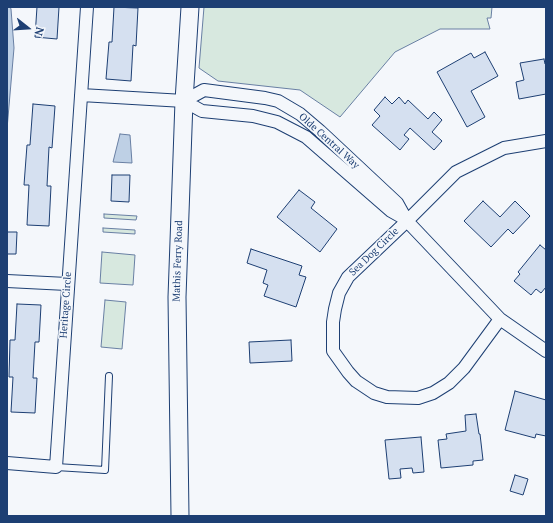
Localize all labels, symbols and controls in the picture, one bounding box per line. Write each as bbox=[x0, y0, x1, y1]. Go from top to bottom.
north arrow bbox=[8, 8, 48, 48]
text: N bbox=[32, 25, 47, 38]
street label: Olde Central Way bbox=[296, 111, 362, 171]
street label: Mathis Ferry Road bbox=[171, 220, 185, 302]
street label: Sea Dog Circle bbox=[347, 225, 401, 279]
street label: Heritage Circle bbox=[58, 271, 74, 339]

